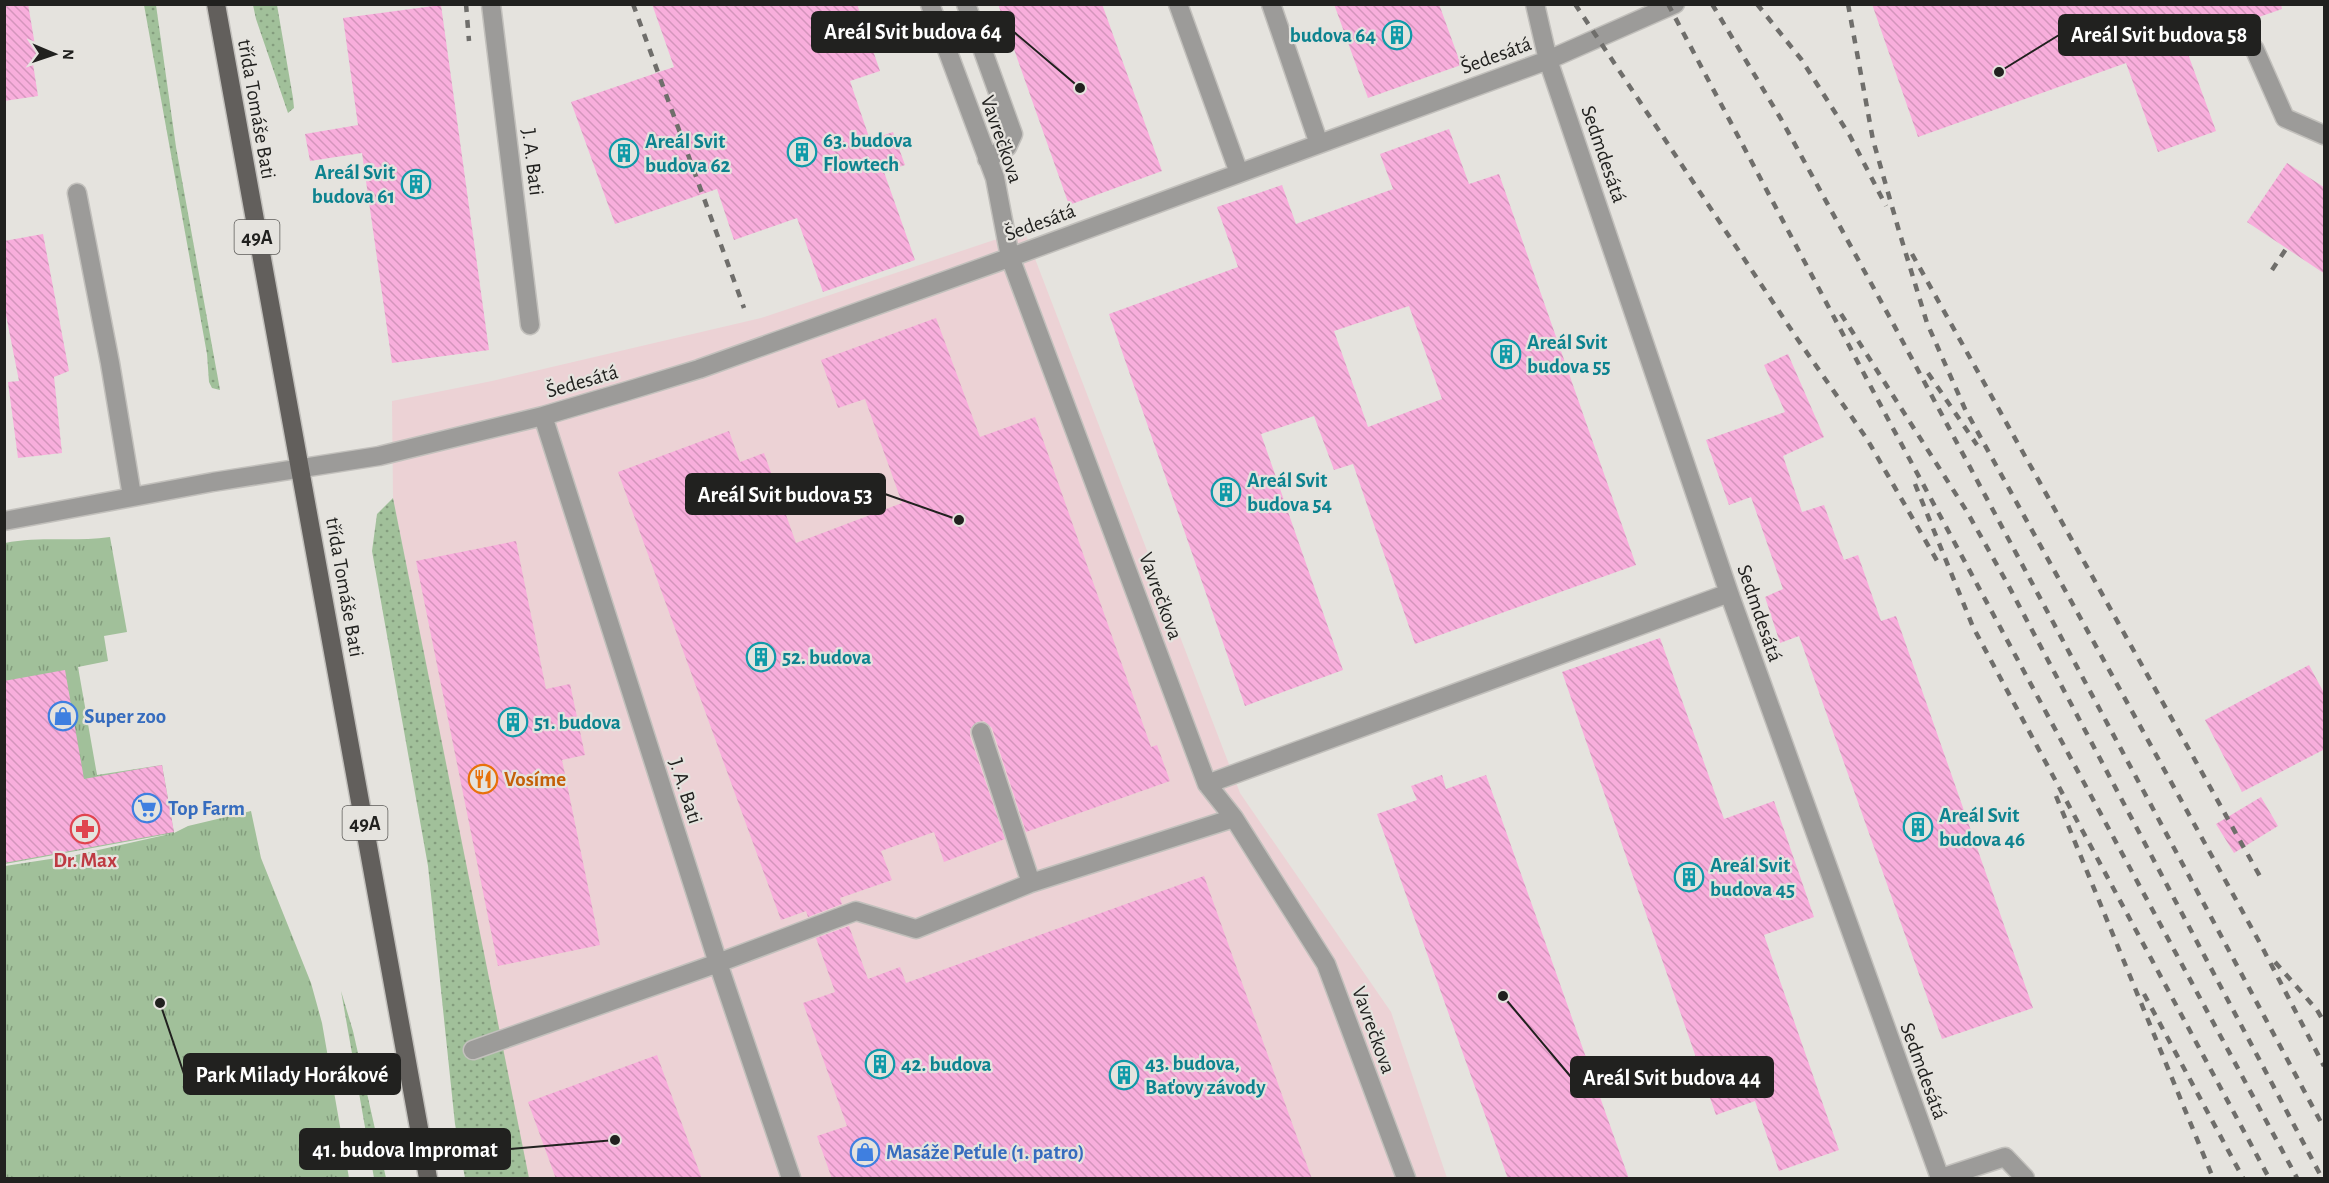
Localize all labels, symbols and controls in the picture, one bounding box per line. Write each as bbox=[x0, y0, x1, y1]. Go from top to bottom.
callout: Areál Svit budova 64 bbox=[812, 12, 1014, 52]
callout: Areál Svit budova 58 bbox=[2059, 15, 2260, 55]
building icon: budova 64 bbox=[1381, 19, 1413, 51]
text: Areál Svit budova 64 bbox=[824, 21, 1002, 43]
north arrow bbox=[24, 24, 84, 84]
text: Areál Svit budova 58 bbox=[2071, 24, 2247, 46]
place label: budova 64 bbox=[1290, 25, 1376, 46]
street label: Šedesátá bbox=[1457, 31, 1535, 78]
street label: třída Tomáše Bati bbox=[234, 37, 279, 181]
text: N bbox=[60, 49, 76, 60]
street label: Vavrečkova bbox=[977, 93, 1026, 186]
street label: Sedmdesátá bbox=[1577, 103, 1630, 206]
street label: J. A. Bati bbox=[518, 127, 547, 197]
place label: 63. budova Flowtech bbox=[823, 130, 912, 175]
place label: Areál Svit budova 62 bbox=[645, 131, 731, 176]
building icon: 63. budova Flowtech bbox=[786, 136, 818, 168]
building icon: Areál Svit budova 62 bbox=[608, 137, 640, 169]
place label: Areál Svit budova 61 bbox=[312, 162, 395, 207]
building icon: Areál Svit budova 61 bbox=[400, 168, 432, 200]
street label: Šedesátá bbox=[1001, 198, 1079, 245]
road number: 49A bbox=[234, 220, 280, 254]
place label: Areál Svit budova 55 bbox=[1527, 332, 1611, 377]
building icon: Areál Svit budova 55 bbox=[1490, 338, 1522, 370]
street label: Šedesátá bbox=[543, 359, 621, 402]
place label: Areál Svit budova 54 bbox=[1247, 470, 1332, 515]
callout: Areál Svit budova 53 bbox=[686, 474, 885, 514]
building icon: Areál Svit budova 54 bbox=[1210, 476, 1242, 508]
text: Areál Svit budova 53 bbox=[697, 484, 873, 506]
street label: třída Tomáše Bati bbox=[322, 515, 367, 659]
street label: Vavrečkova bbox=[1135, 550, 1186, 643]
street label: Sedmdesátá bbox=[1733, 562, 1786, 665]
building icon: 52. budova bbox=[745, 641, 777, 673]
place label: 52. budova bbox=[782, 647, 871, 668]
shop icon: Super zoo bbox=[47, 700, 79, 732]
place label: Super zoo bbox=[84, 706, 166, 727]
building icon: 51. budova bbox=[497, 706, 529, 738]
place label: 51. budova bbox=[534, 712, 621, 733]
street label: J. A. Bati bbox=[665, 756, 706, 826]
restaurant icon: Vosíme bbox=[467, 763, 499, 795]
place label: Vosíme bbox=[504, 769, 566, 790]
supermarket icon: Top Farm bbox=[131, 792, 163, 824]
place label: Top Farm bbox=[168, 798, 245, 819]
place label: Areál Svit budova 46 bbox=[1939, 805, 2025, 850]
road number: 49A bbox=[342, 806, 388, 840]
building icon: Areál Svit budova 46 bbox=[1902, 811, 1934, 843]
pharmacy icon: Dr. Max bbox=[69, 813, 101, 845]
place label: Dr. Max bbox=[53, 850, 117, 871]
place label: Areál Svit budova 45 bbox=[1710, 855, 1795, 900]
building icon: Areál Svit budova 45 bbox=[1673, 861, 1705, 893]
street label: Vavrečkova bbox=[1348, 984, 1399, 1077]
street label: Sedmdesátá bbox=[1896, 1020, 1951, 1123]
building icon: 42. budova bbox=[864, 1048, 896, 1080]
place label: 43. budova, Baťovy závody bbox=[1145, 1053, 1266, 1098]
callout: Park Milady Horákové bbox=[184, 1054, 400, 1094]
place label: 42. budova bbox=[901, 1054, 992, 1075]
callout: Areál Svit budova 44 bbox=[1571, 1057, 1773, 1097]
building icon: 43. budova, Baťovy závody bbox=[1108, 1059, 1140, 1091]
text: Park Milady Horákové bbox=[196, 1064, 388, 1087]
text: Areál Svit budova 44 bbox=[1583, 1067, 1761, 1089]
callout: 41. budova Impromat bbox=[300, 1129, 510, 1169]
shop icon: Masáže Peťule (1. patro) bbox=[849, 1136, 881, 1168]
text: 41. budova Impromat bbox=[312, 1139, 498, 1161]
place label: Masáže Peťule (1. patro) bbox=[886, 1142, 1085, 1163]

